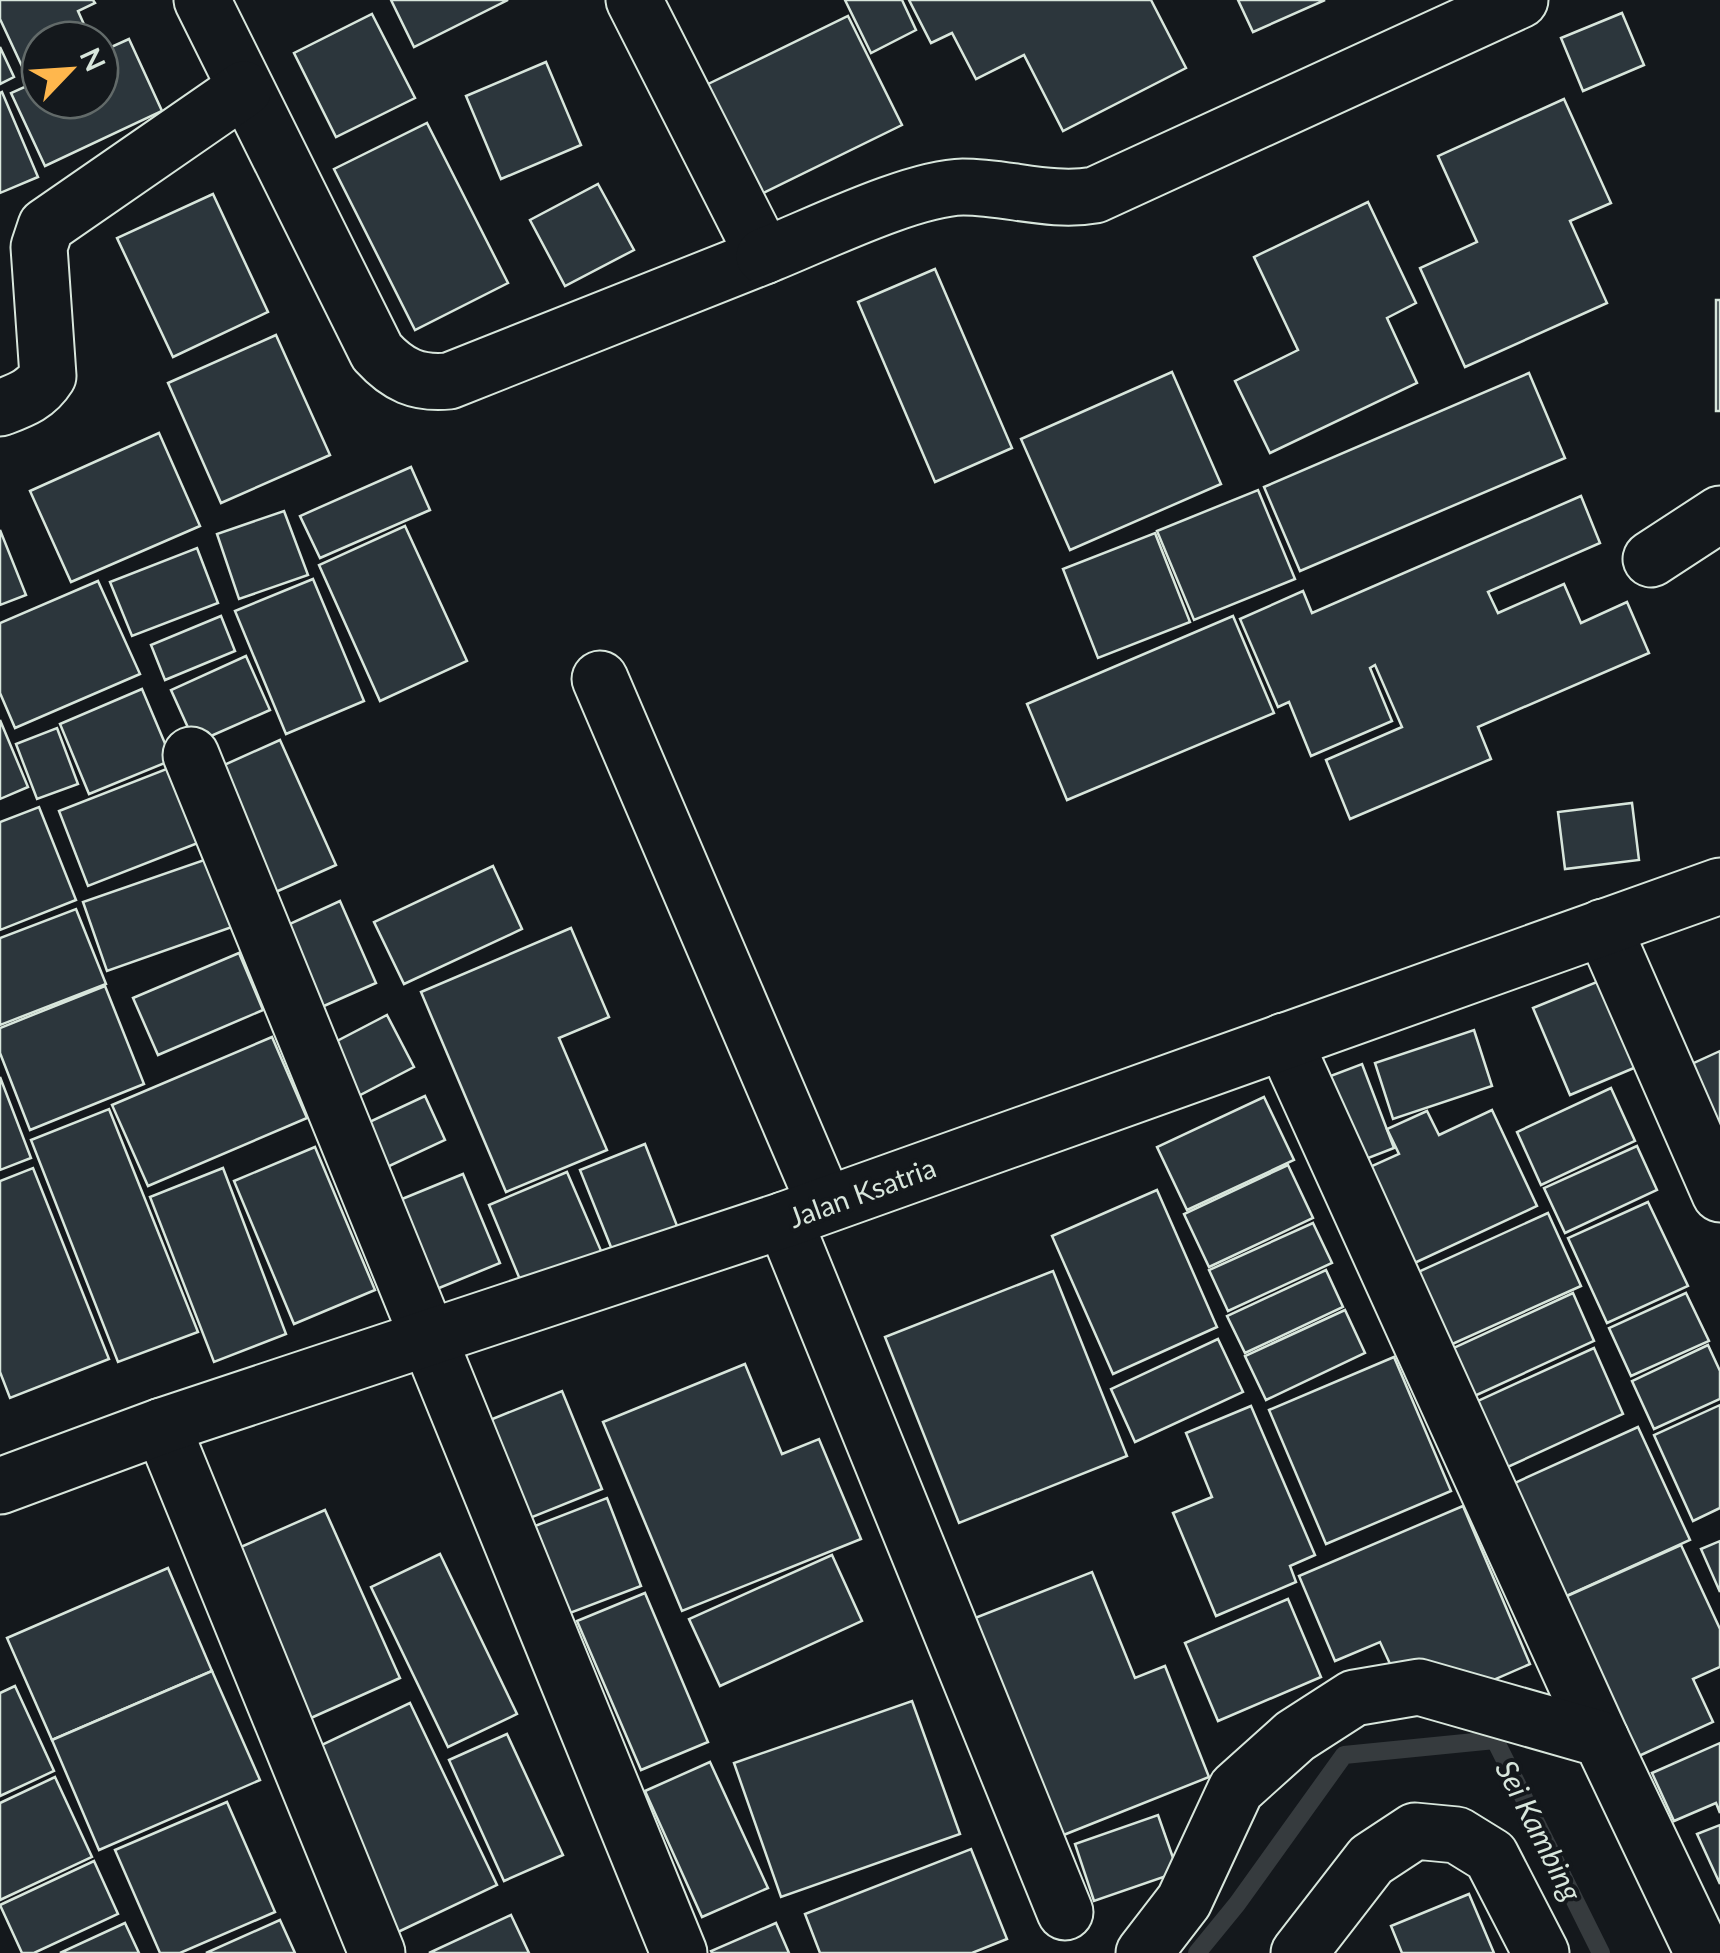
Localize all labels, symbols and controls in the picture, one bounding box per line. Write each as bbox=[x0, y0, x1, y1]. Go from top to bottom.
north arrow bbox=[20, 20, 120, 120]
text: N bbox=[74, 42, 114, 76]
street label: Jalan Ksatria bbox=[784, 1150, 940, 1234]
water label: Sei Kambing bbox=[1489, 1754, 1591, 1907]

